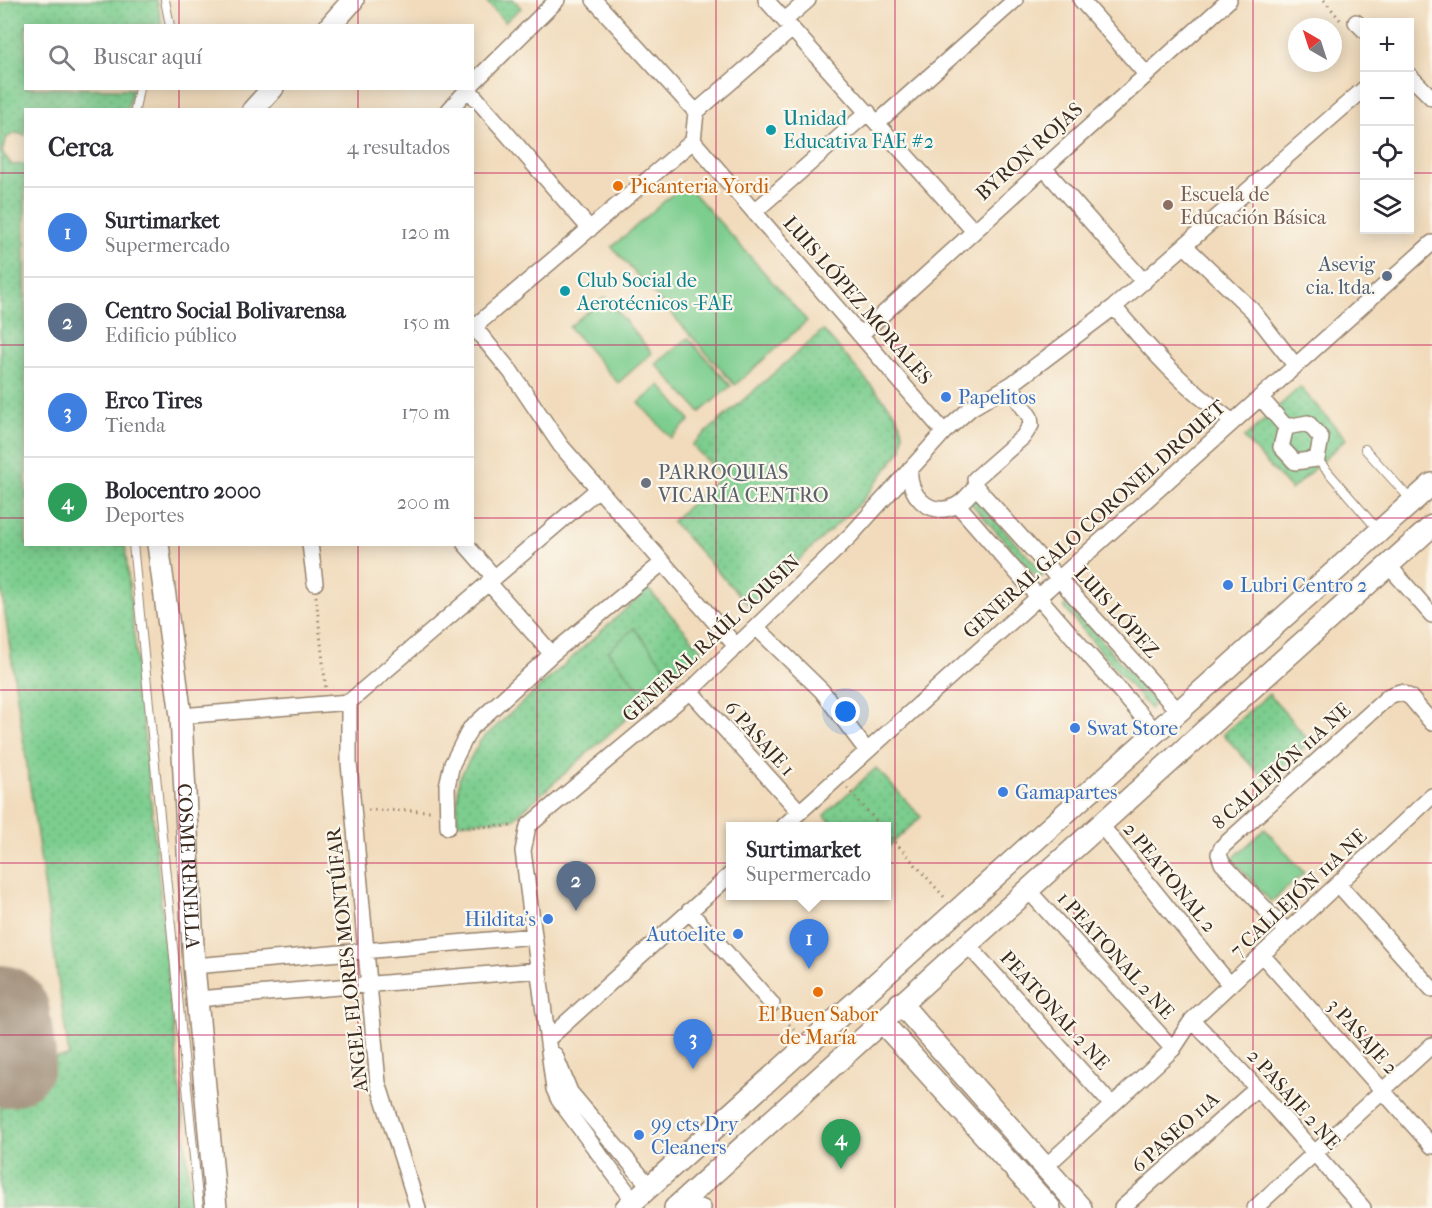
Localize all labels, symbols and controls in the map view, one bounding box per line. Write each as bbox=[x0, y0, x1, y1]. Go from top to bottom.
north arrow bbox=[1288, 18, 1342, 72]
map controls bbox=[1360, 18, 1414, 234]
button: + bbox=[1360, 18, 1414, 72]
search box bbox=[24, 24, 474, 90]
icon: search bbox=[45, 41, 78, 74]
text: Buscar aquí bbox=[93, 44, 202, 70]
button: − bbox=[1360, 72, 1414, 126]
street label: BYRON ROJAS bbox=[971, 98, 1087, 205]
place label: Unidad Educativa FAE #2 bbox=[783, 107, 934, 153]
marker: Unidad Educativa FAE #2 bbox=[764, 123, 778, 137]
button: locate bbox=[1360, 126, 1414, 180]
text: Cerca bbox=[48, 132, 113, 163]
text: 4 resultados bbox=[347, 136, 450, 159]
place label: Picanteria Yordi bbox=[630, 175, 769, 198]
marker: Picanteria Yordi bbox=[611, 179, 625, 193]
button: layers bbox=[1360, 180, 1414, 234]
place label: Escuela de Educación Básica bbox=[1180, 183, 1327, 229]
marker: Escuela de Educación Básica bbox=[1161, 198, 1175, 212]
text: Surtimarket bbox=[105, 208, 220, 234]
street label: LUIS LÓPEZ MORALES bbox=[778, 210, 938, 389]
text: 1 bbox=[64, 221, 71, 244]
text: 120 m bbox=[401, 221, 450, 244]
text: Supermercado bbox=[105, 234, 230, 257]
place label: Asevig cia. ltda. bbox=[1306, 253, 1375, 299]
place label: Club Social de Aerotécnicos -FAE bbox=[576, 269, 733, 315]
marker: Asevig cia. ltda. bbox=[1380, 269, 1394, 283]
marker: Club Social de Aerotécnicos -FAE bbox=[558, 284, 572, 298]
text: Centro Social Bolivarensa bbox=[105, 298, 346, 324]
text: 2 bbox=[62, 311, 73, 334]
text: 150 m bbox=[402, 311, 450, 334]
text: Edificio público bbox=[105, 324, 237, 347]
place label: Papelitos bbox=[958, 386, 1036, 409]
text: Erco Tires bbox=[105, 388, 202, 414]
marker: Papelitos bbox=[939, 390, 953, 404]
street label: GENERAL GALO CORONEL DROUET bbox=[958, 395, 1231, 643]
text: 3 bbox=[63, 401, 72, 424]
text: 170 m bbox=[401, 401, 450, 424]
text: Tienda bbox=[105, 414, 165, 437]
place label: PARROQUIAS VICARÍA CENTRO bbox=[657, 461, 829, 507]
marker: PARROQUIAS VICARÍA CENTRO bbox=[639, 476, 653, 490]
text: Bolocentro 2000 bbox=[105, 478, 261, 504]
text: 4 bbox=[62, 491, 73, 514]
text: 200 m bbox=[397, 491, 450, 514]
text: Deportes bbox=[105, 504, 184, 527]
street label: GENERAL RAÚL COUSIN bbox=[617, 549, 805, 727]
street label: LUIS LÓPEZ bbox=[1070, 561, 1165, 663]
place label: Lubri Centro 2 bbox=[1240, 574, 1367, 597]
marker: Lubri Centro 2 bbox=[1221, 578, 1235, 592]
street label: 6 PASAJE 1 bbox=[720, 696, 799, 781]
your location bbox=[831, 697, 860, 726]
street label: 8 CALLEJÓN 11A NE bbox=[1206, 697, 1355, 835]
place label: Swat Store bbox=[1087, 717, 1178, 740]
marker: Swat Store bbox=[1068, 721, 1082, 735]
place label: Gamapartes bbox=[1015, 781, 1117, 804]
street label: COSME RENELLA bbox=[173, 783, 204, 951]
marker: Gamapartes bbox=[996, 785, 1010, 799]
street label: 2 PEATONAL 2 bbox=[1118, 818, 1221, 937]
popup bbox=[726, 822, 891, 900]
street label: 7 CALLEJÓN 11A NE bbox=[1224, 823, 1371, 962]
street label: ANGEL FLORES MONTÚFAR bbox=[321, 825, 373, 1095]
text: Surtimarket bbox=[746, 837, 861, 863]
pin: 2 bbox=[556, 862, 596, 911]
text: Supermercado bbox=[746, 863, 871, 886]
street label: 1 PEATONAL 2 NE bbox=[1052, 886, 1180, 1024]
place label: Hildita's bbox=[464, 908, 536, 931]
marker: Hildita's bbox=[541, 912, 555, 926]
pin: 1 bbox=[790, 920, 828, 969]
place label: Autoelite bbox=[646, 923, 726, 946]
marker: Autoelite bbox=[731, 927, 745, 941]
street label: PEATONAL 2 NE bbox=[995, 946, 1115, 1074]
marker: El Buen Sabor de María bbox=[811, 985, 825, 999]
street label: 3 PASAJE 2 bbox=[1323, 994, 1403, 1079]
place label: El Buen Sabor de María bbox=[758, 1003, 879, 1049]
pin: 3 bbox=[674, 1020, 712, 1069]
street label: 2 PASAJE 2 NE bbox=[1242, 1044, 1345, 1154]
street label: 6 PASEO 11A bbox=[1127, 1087, 1224, 1178]
place label: 99 cts Dry Cleaners bbox=[651, 1113, 740, 1159]
pin: 4 bbox=[822, 1120, 860, 1169]
marker: 99 cts Dry Cleaners bbox=[632, 1128, 646, 1142]

